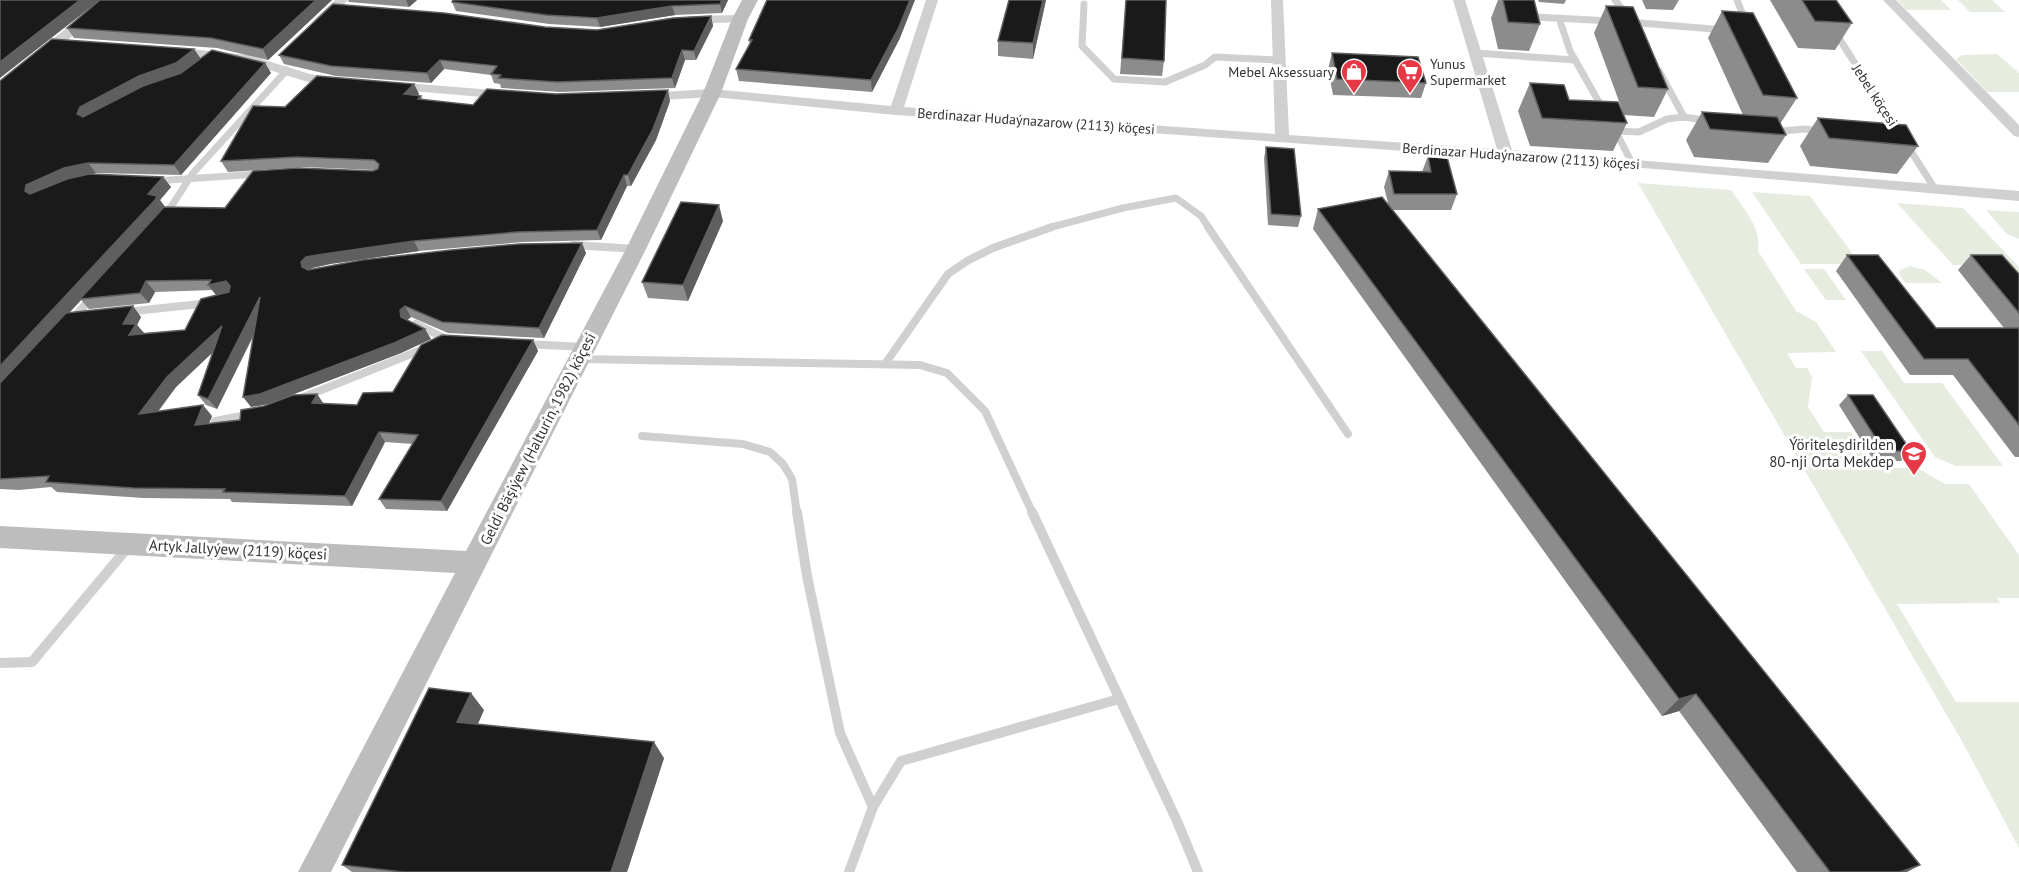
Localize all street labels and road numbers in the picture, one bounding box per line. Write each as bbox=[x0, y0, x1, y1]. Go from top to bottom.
street label: Jebel köçesi bbox=[1848, 60, 1902, 129]
street label: Berdinazar Hudaýnazarow (2113) köçesi bbox=[917, 104, 1155, 138]
street label: Berdinazar Hudaýnazarow (2113) köçesi bbox=[1402, 139, 1640, 173]
street label: Geldi Bäşiýew (Halturin, 1982) köçesi bbox=[476, 329, 600, 548]
street label: Artyk Jallyýew (2119) köçesi bbox=[149, 535, 328, 564]

